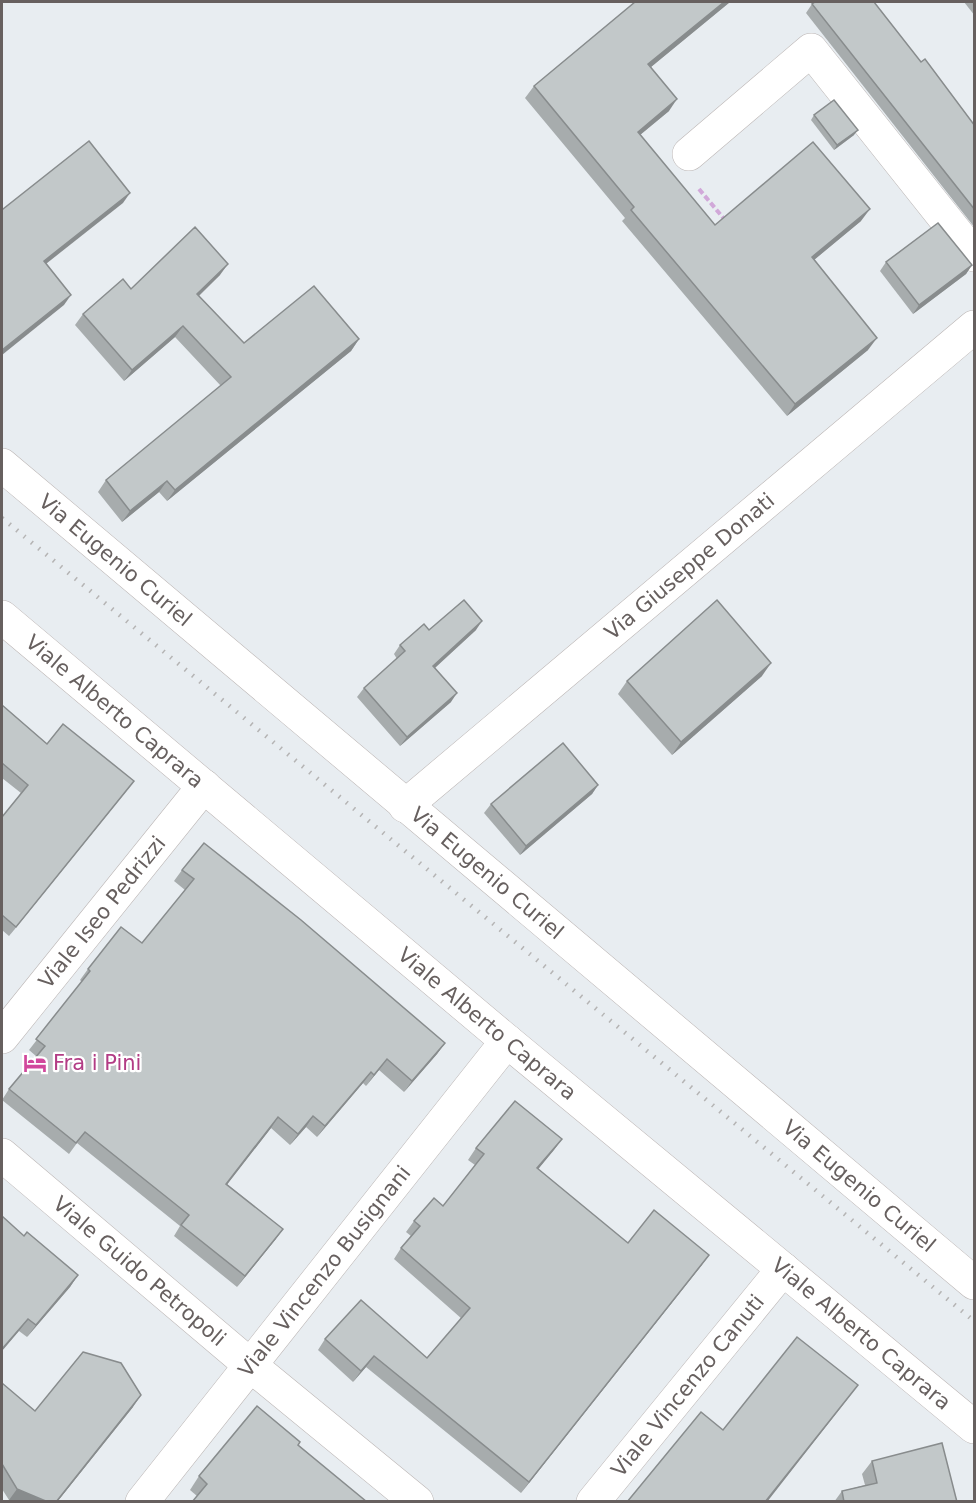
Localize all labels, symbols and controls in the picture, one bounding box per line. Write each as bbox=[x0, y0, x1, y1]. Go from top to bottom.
street label: Via Giuseppe Donati bbox=[600, 488, 779, 645]
street label: Via Eugenio Curiel bbox=[34, 489, 196, 631]
street label: Viale Alberto Caprara bbox=[21, 630, 208, 793]
street label: Via Eugenio Curiel bbox=[406, 802, 568, 944]
street label: Viale Iseo Pedrizzi bbox=[34, 831, 171, 993]
street label: Viale Alberto Caprara bbox=[393, 943, 581, 1105]
hotel icon: Fra i Pini bbox=[22, 1050, 48, 1076]
place label: Fra i Pini bbox=[53, 1051, 141, 1075]
street label: Via Eugenio Curiel bbox=[778, 1115, 940, 1257]
street label: Viale Vincenzo Busignani bbox=[234, 1161, 415, 1382]
street label: Viale Guido Petropoli bbox=[48, 1192, 230, 1351]
street label: Viale Alberto Caprara bbox=[767, 1253, 956, 1415]
street label: Viale Vincenzo Canuti bbox=[607, 1290, 769, 1482]

